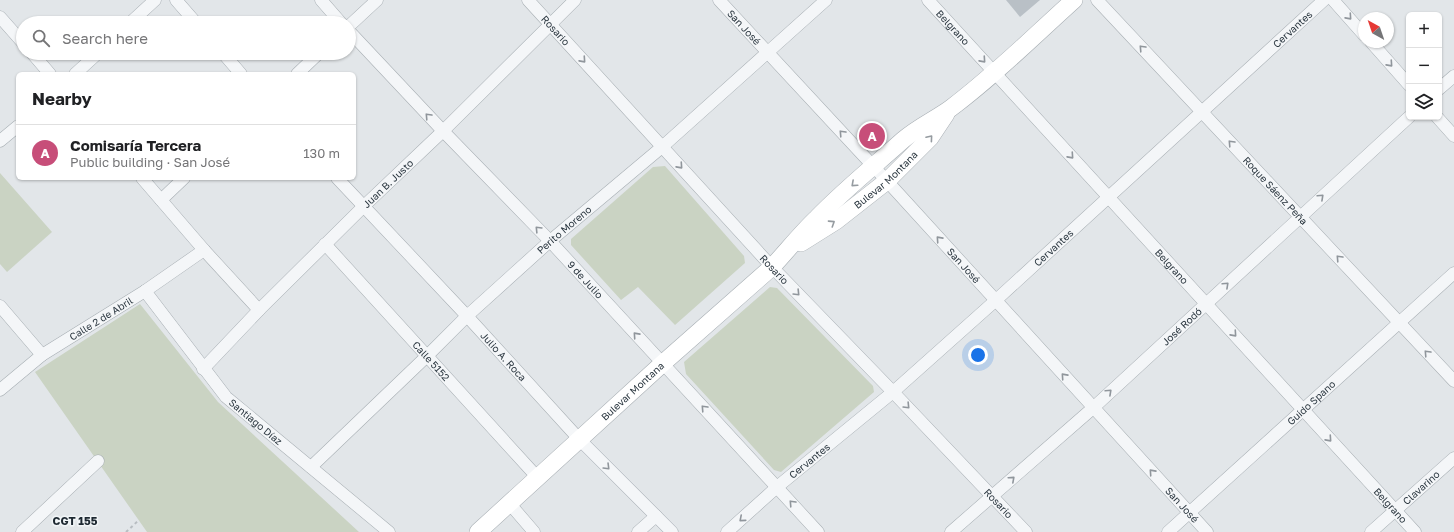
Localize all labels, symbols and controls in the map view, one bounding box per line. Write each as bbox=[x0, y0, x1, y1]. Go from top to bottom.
street label: San José bbox=[725, 7, 763, 47]
street label: Belgrano bbox=[934, 7, 972, 47]
street label: Cervantes bbox=[1270, 8, 1315, 50]
north arrow bbox=[1358, 12, 1394, 48]
map controls bbox=[1406, 12, 1442, 120]
button: + bbox=[1406, 12, 1442, 48]
street label: Rosario bbox=[539, 13, 572, 48]
one-way arrow bbox=[1344, 13, 1351, 20]
search box bbox=[16, 16, 356, 60]
icon: search bbox=[30, 27, 52, 49]
text: Search here bbox=[62, 29, 148, 47]
one-way arrow bbox=[1139, 45, 1146, 53]
button: − bbox=[1406, 48, 1442, 84]
one-way arrow bbox=[578, 55, 586, 63]
one-way arrow bbox=[978, 55, 986, 63]
one-way arrow bbox=[1385, 59, 1392, 66]
button: layers bbox=[1406, 84, 1442, 120]
text: Nearby bbox=[32, 88, 92, 109]
one-way arrow bbox=[426, 113, 433, 120]
pin: A bbox=[859, 121, 885, 151]
one-way arrow bbox=[839, 130, 846, 137]
one-way arrow bbox=[925, 135, 932, 142]
text: Comisaría Tercera bbox=[70, 136, 201, 154]
one-way arrow bbox=[1228, 140, 1235, 147]
text: A bbox=[40, 145, 50, 161]
text: 130 m bbox=[303, 145, 340, 161]
street label: Bulevar Montana bbox=[851, 148, 920, 211]
one-way arrow bbox=[1066, 151, 1073, 159]
text: Public building · San José bbox=[70, 154, 230, 170]
street label: Roque Sáenz Peña bbox=[1241, 154, 1310, 227]
street label: Juan B. Justo bbox=[360, 157, 416, 210]
one-way arrow bbox=[675, 161, 683, 169]
one-way arrow bbox=[851, 179, 859, 186]
one-way arrow bbox=[1316, 195, 1324, 202]
street label: Perito Moreno bbox=[534, 203, 594, 256]
one-way arrow bbox=[828, 220, 835, 228]
one-way arrow bbox=[536, 226, 543, 234]
street label: Cervantes bbox=[1031, 227, 1075, 269]
one-way arrow bbox=[936, 236, 944, 244]
street label: San José bbox=[945, 245, 983, 285]
street label: Belgrano bbox=[1153, 246, 1191, 286]
street label: Rosario bbox=[758, 252, 791, 287]
one-way arrow bbox=[1336, 255, 1343, 263]
street label: 9 de Julio bbox=[565, 258, 606, 301]
one-way arrow bbox=[1221, 283, 1228, 290]
one-way arrow bbox=[792, 288, 799, 296]
street label: Calle 2 de Abril bbox=[67, 294, 135, 343]
street label: José Rodó bbox=[1159, 305, 1204, 348]
street label: Julio A. Roca bbox=[478, 329, 529, 383]
one-way arrow bbox=[1229, 329, 1237, 337]
one-way arrow bbox=[633, 332, 641, 340]
street label: Calle 5152 bbox=[410, 339, 453, 383]
your location bbox=[968, 345, 988, 365]
one-way arrow bbox=[1425, 350, 1432, 358]
street label: Bulevar Montana bbox=[598, 359, 666, 423]
one-way arrow bbox=[1062, 374, 1069, 381]
street label: Guido Spano bbox=[1284, 378, 1338, 427]
one-way arrow bbox=[1104, 390, 1112, 397]
street label: Santiago Díaz bbox=[227, 396, 285, 447]
one-way arrow bbox=[902, 401, 910, 409]
one-way arrow bbox=[701, 405, 708, 413]
one-way arrow bbox=[1325, 434, 1332, 441]
street label: Cervantes bbox=[787, 440, 832, 481]
one-way arrow bbox=[602, 462, 610, 470]
street label: Clavarino bbox=[1400, 468, 1442, 507]
one-way arrow bbox=[1149, 469, 1157, 477]
one-way arrow bbox=[1008, 477, 1015, 484]
street label: San José bbox=[1163, 485, 1201, 525]
street label: Belgrano bbox=[1371, 485, 1410, 525]
street label: Rosario bbox=[982, 486, 1015, 520]
one-way arrow bbox=[789, 500, 797, 508]
district label: CGT 155 bbox=[53, 514, 98, 527]
one-way arrow bbox=[739, 514, 746, 521]

